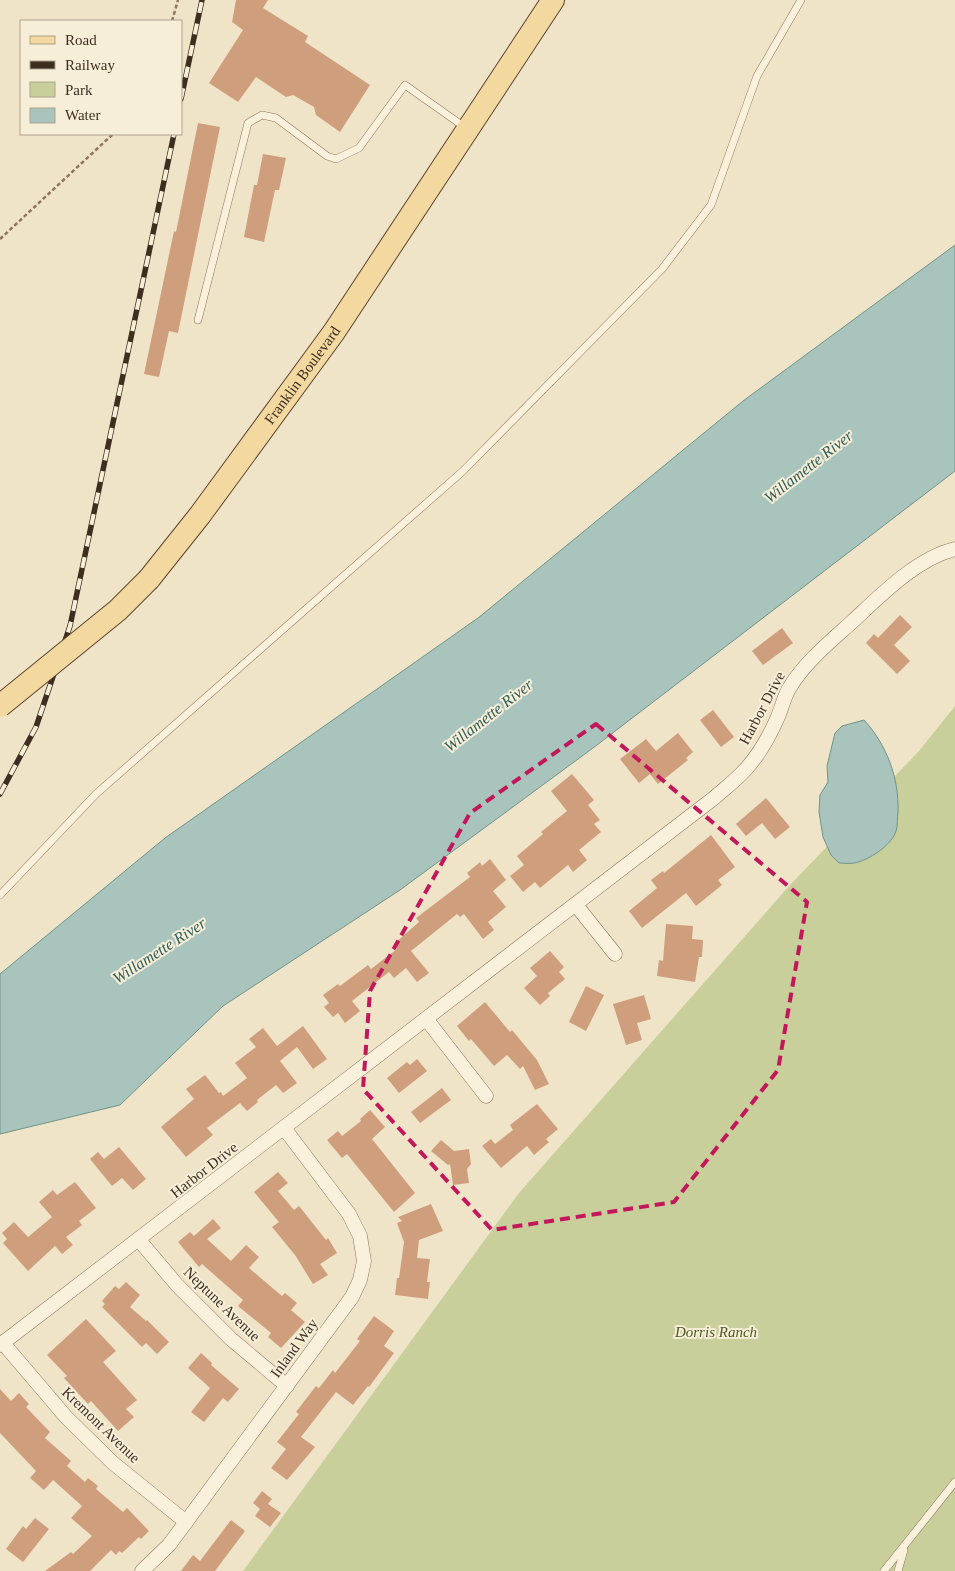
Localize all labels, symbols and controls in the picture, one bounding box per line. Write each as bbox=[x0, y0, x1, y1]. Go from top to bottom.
legend bbox=[20, 20, 182, 135]
text: Road bbox=[65, 32, 97, 48]
text: Railway bbox=[65, 57, 115, 73]
text: Park bbox=[65, 82, 93, 98]
text: Water bbox=[65, 107, 100, 123]
street label: Franklin Boulevard bbox=[261, 323, 344, 427]
water label: Willamette River bbox=[761, 426, 856, 506]
street label: Harbor Drive bbox=[736, 668, 788, 747]
water label: Willamette River bbox=[441, 675, 536, 755]
water label: Willamette River bbox=[110, 914, 209, 987]
street label: Harbor Drive bbox=[167, 1139, 241, 1201]
street label: Neptune Avenue bbox=[181, 1264, 264, 1344]
street label: Inland Way bbox=[267, 1315, 321, 1381]
park label: Dorris Ranch bbox=[674, 1324, 757, 1340]
street label: Kremont Avenue bbox=[59, 1384, 143, 1466]

